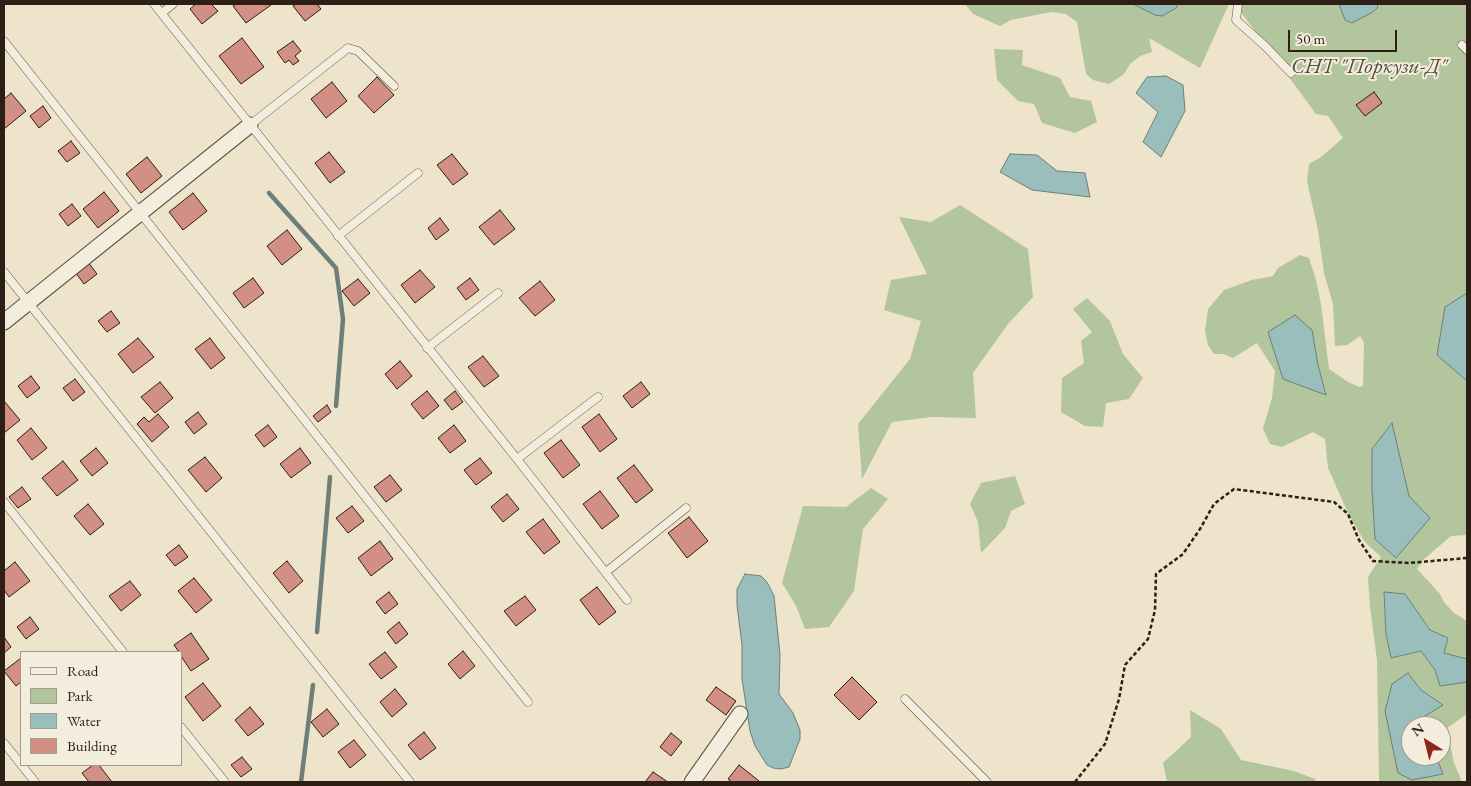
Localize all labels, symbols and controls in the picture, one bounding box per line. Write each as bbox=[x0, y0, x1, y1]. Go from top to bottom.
scale bar bbox=[1291, 20, 1400, 52]
text: 50 m bbox=[1296, 29, 1325, 48]
park label: СНТ "Поркузи-Д" bbox=[1291, 54, 1447, 80]
legend bbox=[20, 651, 182, 766]
text: Road bbox=[67, 661, 98, 680]
text: Park bbox=[67, 686, 93, 705]
text: Water bbox=[67, 711, 101, 730]
north arrow bbox=[1401, 716, 1451, 766]
text: N bbox=[1408, 719, 1428, 740]
text: Building bbox=[67, 736, 117, 755]

